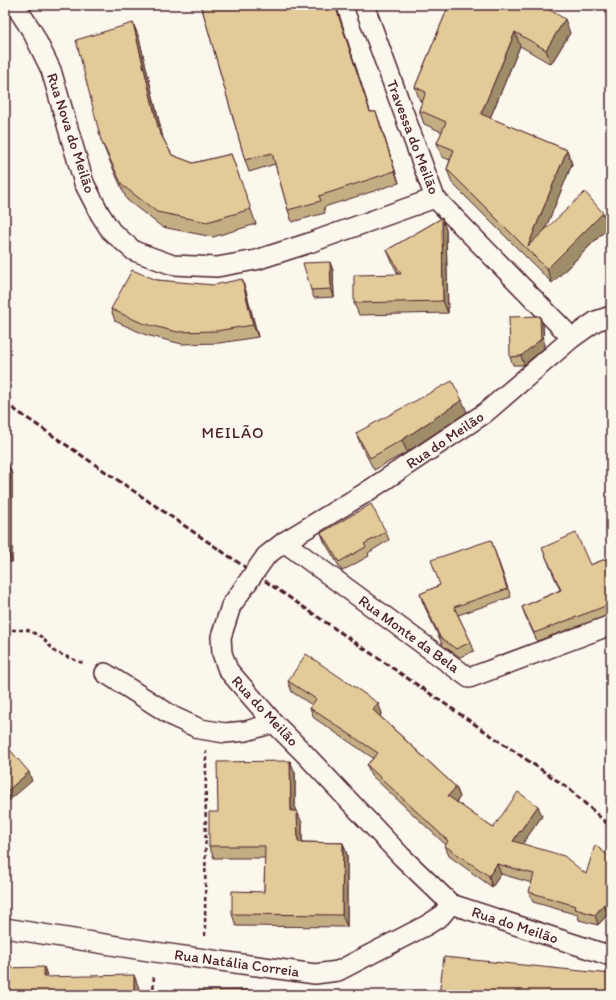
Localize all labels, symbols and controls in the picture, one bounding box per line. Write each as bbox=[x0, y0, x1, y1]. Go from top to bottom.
street label: Rua Nova do Meilão bbox=[43, 71, 99, 195]
street label: Travessa do Meilão bbox=[383, 77, 443, 197]
street label: Rua do Meilão bbox=[403, 407, 487, 473]
district label: MEILÃO bbox=[201, 423, 265, 442]
street label: Rua Monte da Bela bbox=[355, 591, 463, 677]
street label: Rua do Meilão bbox=[228, 672, 302, 750]
street label: Rua do Meilão bbox=[469, 903, 561, 947]
street label: Rua Natália Correia bbox=[173, 945, 301, 981]

